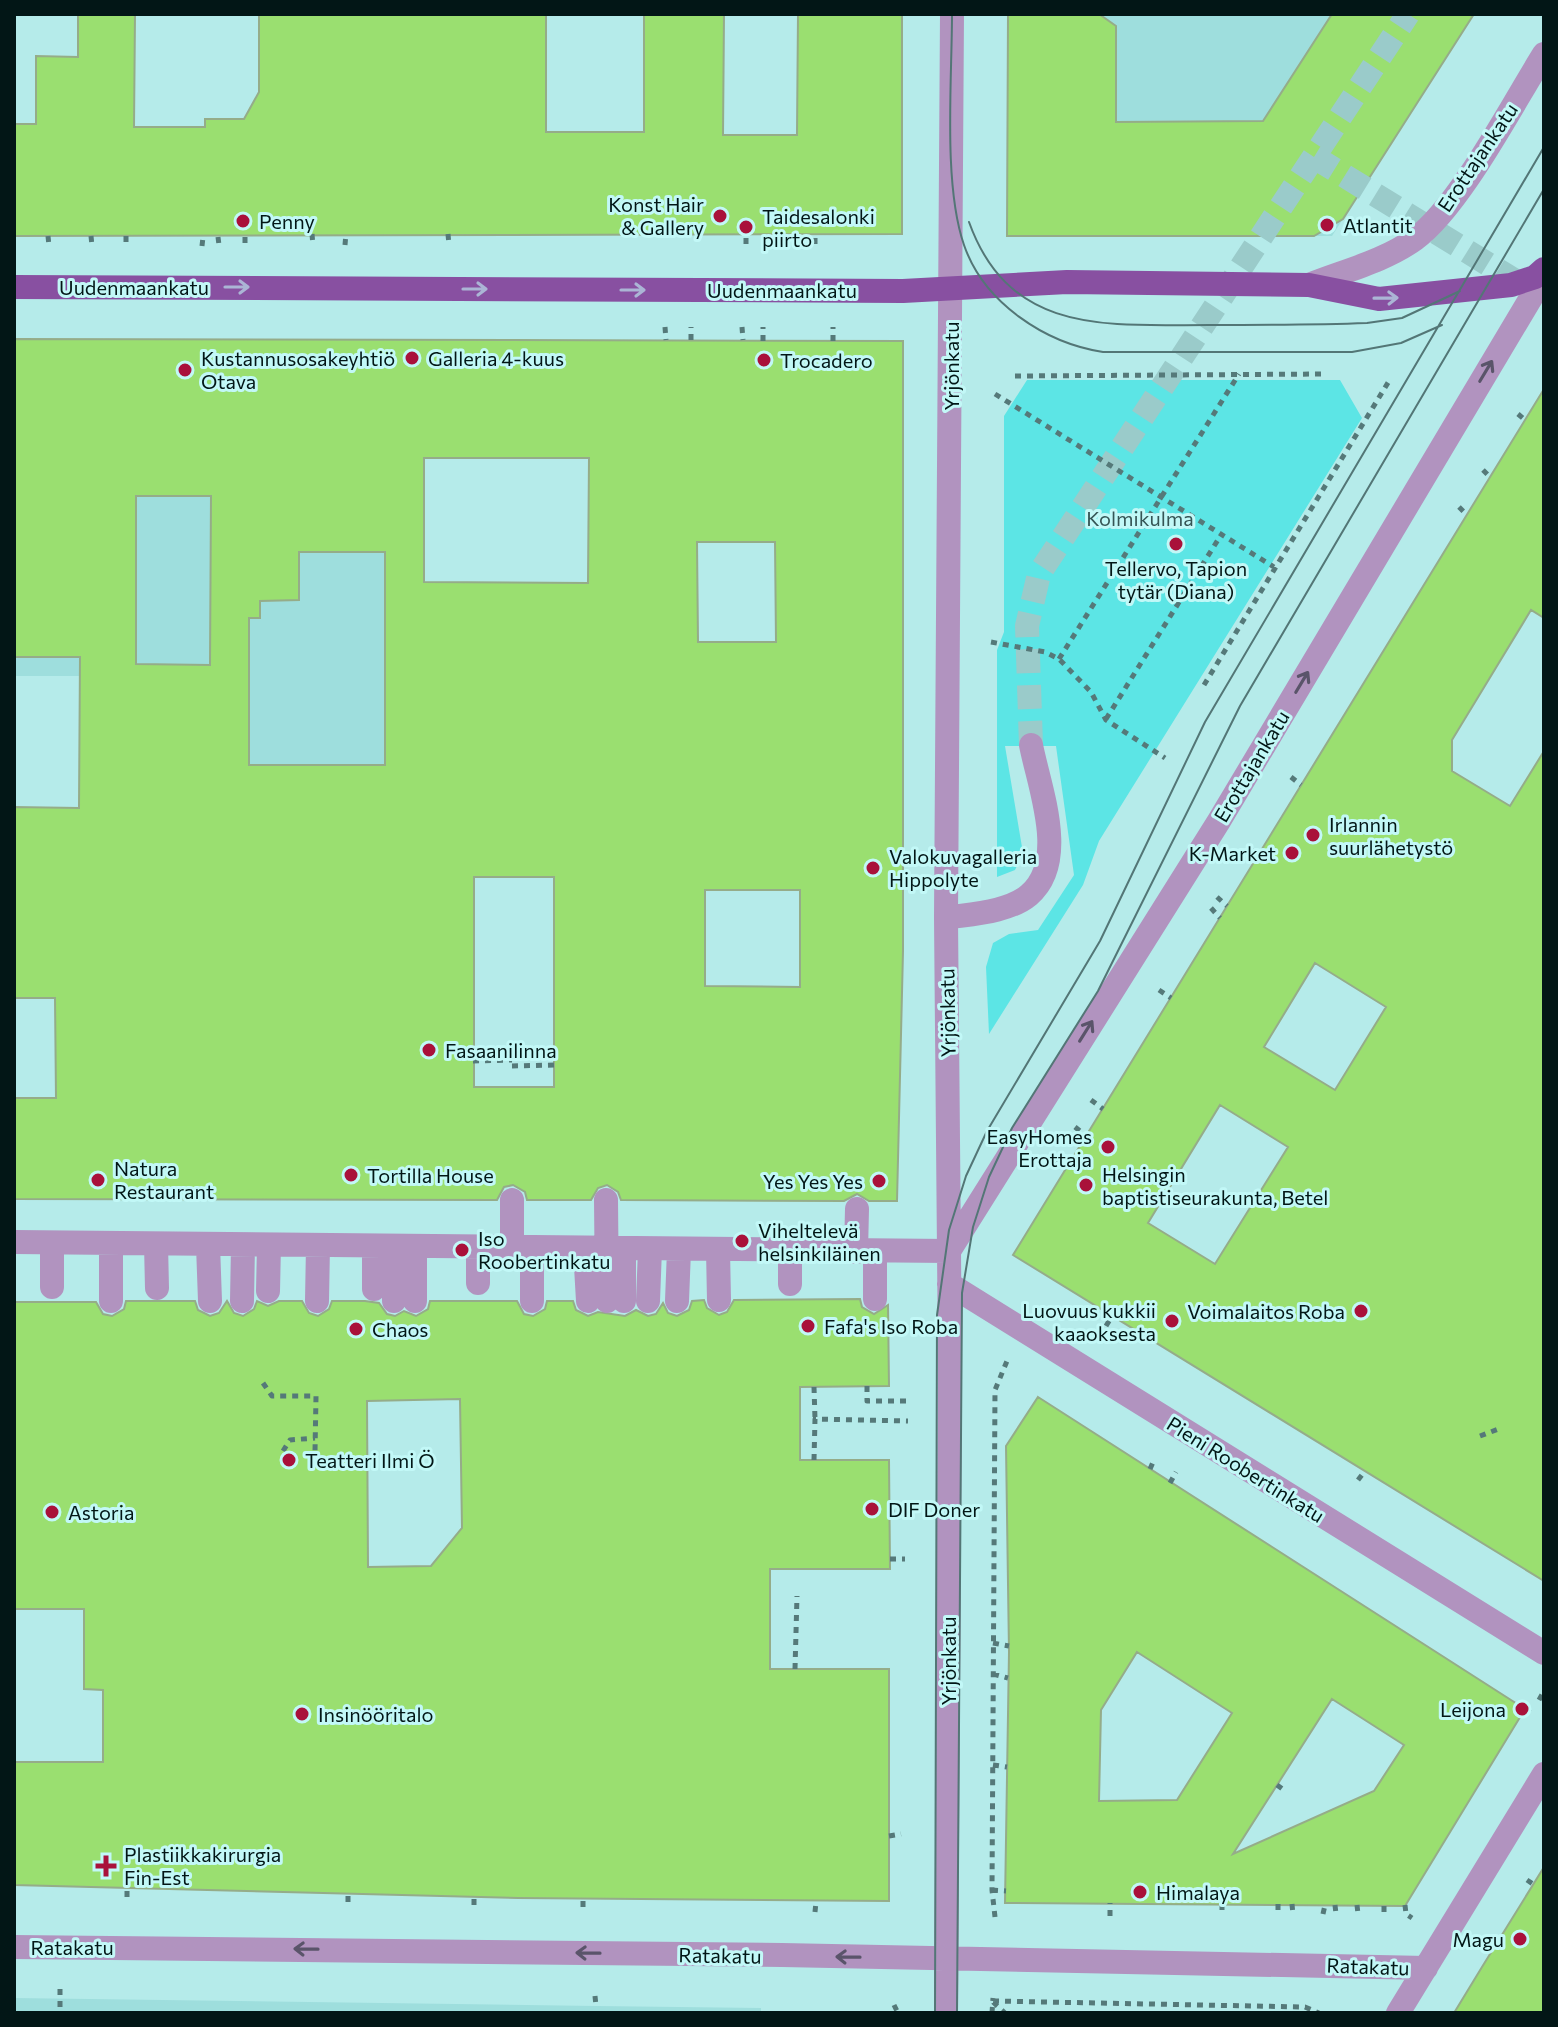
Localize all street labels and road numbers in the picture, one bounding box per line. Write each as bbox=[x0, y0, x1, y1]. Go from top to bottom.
street label: Erottajankatu bbox=[1432, 98, 1522, 216]
street label: Uudenmaankatu bbox=[59, 275, 209, 299]
street label: Uudenmaankatu bbox=[707, 278, 857, 302]
street label: Yrjönkatu bbox=[939, 322, 963, 410]
street label: Erottajankatu bbox=[1208, 706, 1294, 826]
street label: Yrjönkatu bbox=[934, 968, 960, 1058]
street label: Pieni Roobertinkatu bbox=[1163, 1411, 1329, 1527]
street label: Yrjönkatu bbox=[936, 1617, 960, 1705]
street label: Ratakatu bbox=[30, 1935, 114, 1959]
street label: Ratakatu bbox=[678, 1942, 762, 1968]
street label: Ratakatu bbox=[1326, 1953, 1410, 1979]

